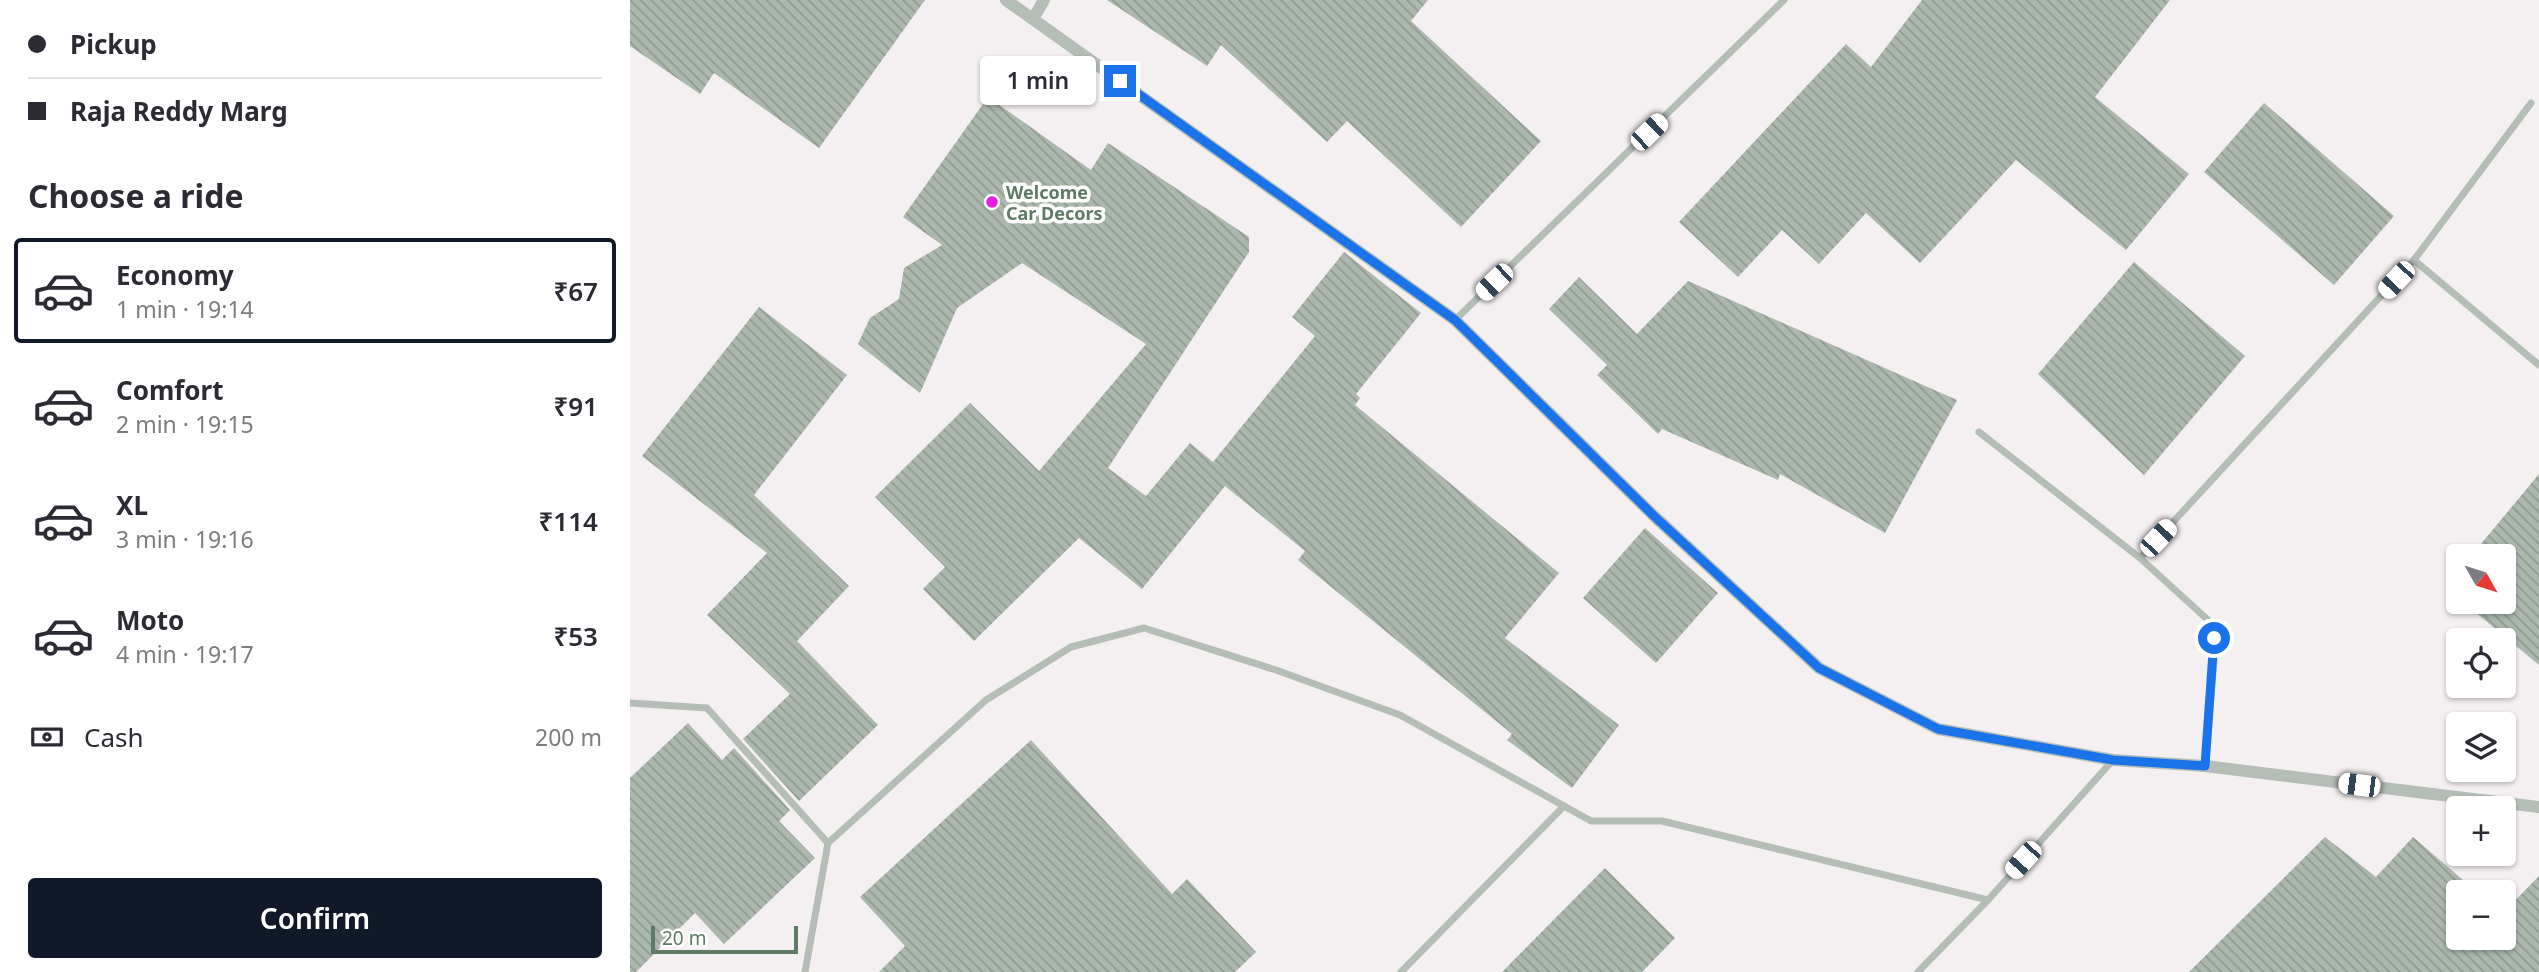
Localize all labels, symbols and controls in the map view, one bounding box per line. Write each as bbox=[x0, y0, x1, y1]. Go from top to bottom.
text: Pickup bbox=[70, 26, 157, 62]
callout: 1 min bbox=[980, 56, 1096, 106]
text: 1 min bbox=[1007, 64, 1069, 96]
route end bbox=[1104, 65, 1136, 97]
text: Raja Reddy Marg bbox=[70, 93, 288, 129]
car bbox=[1627, 110, 1672, 154]
text: Choose a ride bbox=[28, 174, 244, 217]
place label: Welcome Car Decors bbox=[1006, 180, 1103, 225]
marker: Welcome Car Decors bbox=[984, 194, 1000, 210]
text: Economy bbox=[116, 257, 234, 293]
car bbox=[2374, 257, 2419, 303]
icon: car bbox=[32, 259, 95, 322]
car bbox=[1472, 260, 1517, 304]
text: ₹67 bbox=[553, 273, 598, 309]
text: 1 min · 19:14 bbox=[116, 293, 254, 325]
text: Comfort bbox=[116, 372, 224, 408]
icon: car bbox=[32, 374, 95, 437]
text: ₹91 bbox=[553, 388, 598, 424]
text: 2 min · 19:15 bbox=[116, 408, 254, 440]
text: XL bbox=[116, 487, 148, 523]
icon: car bbox=[32, 489, 95, 552]
text: ₹114 bbox=[539, 503, 598, 539]
car bbox=[2136, 515, 2181, 561]
text: 3 min · 19:16 bbox=[116, 523, 254, 555]
north arrow bbox=[2446, 544, 2516, 614]
map controls bbox=[2446, 544, 2516, 950]
text: Moto bbox=[116, 602, 184, 638]
icon: car bbox=[32, 604, 95, 667]
text: ₹53 bbox=[553, 618, 598, 654]
route start bbox=[2198, 622, 2230, 654]
button: locate bbox=[2446, 628, 2516, 698]
text: 4 min · 19:17 bbox=[116, 638, 254, 670]
button: layers bbox=[2446, 712, 2516, 782]
icon: cash bbox=[28, 718, 66, 756]
text: Cash bbox=[84, 719, 144, 755]
text: 200 m bbox=[535, 721, 602, 753]
car bbox=[2337, 772, 2382, 798]
button: + bbox=[2446, 796, 2516, 866]
car bbox=[2002, 837, 2045, 883]
button: Confirm bbox=[28, 878, 602, 958]
button: − bbox=[2446, 880, 2516, 950]
scale bar bbox=[651, 923, 798, 955]
text: 20 m bbox=[662, 925, 706, 951]

